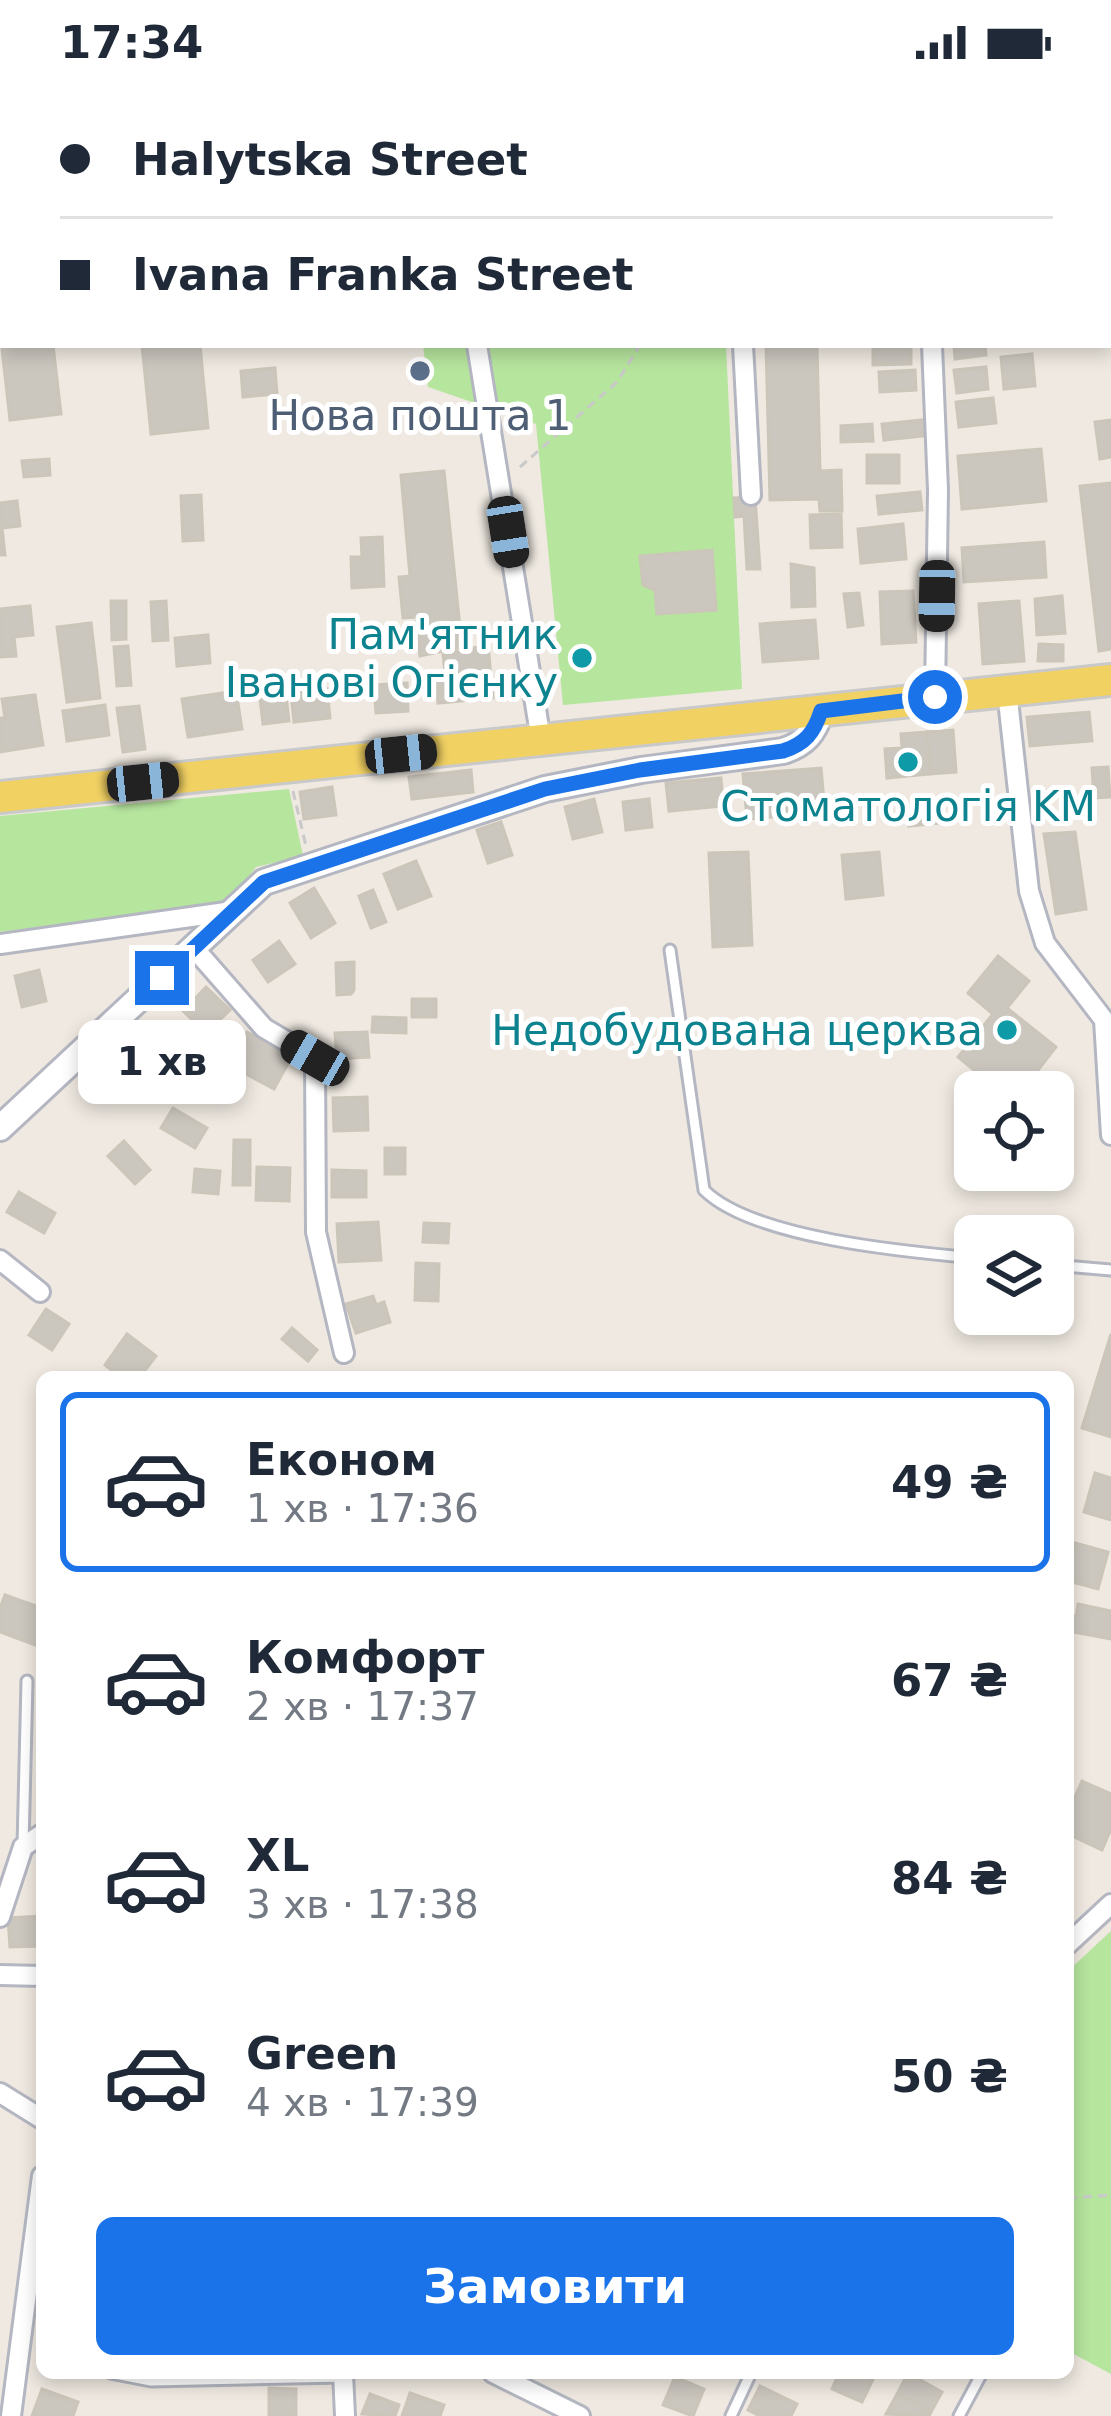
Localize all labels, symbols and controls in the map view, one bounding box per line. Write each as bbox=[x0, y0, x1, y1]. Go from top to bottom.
text: 17:34 bbox=[60, 16, 203, 69]
text: Halytska Street bbox=[132, 133, 528, 186]
text: Ivana Franka Street bbox=[132, 248, 634, 301]
marker: Нова пошта 1 bbox=[407, 358, 433, 384]
place label: Нова пошта 1 bbox=[269, 391, 571, 440]
car bbox=[485, 494, 531, 570]
car bbox=[918, 560, 956, 632]
place label: Пам'ятник Іванові Огієнку bbox=[225, 610, 558, 707]
marker: Пам'ятник Іванові Огієнку bbox=[569, 645, 595, 671]
route start bbox=[908, 670, 962, 724]
car bbox=[363, 732, 439, 776]
marker: Стоматологія KM bbox=[895, 749, 921, 775]
car bbox=[105, 760, 181, 804]
place label: Стоматологія KM bbox=[720, 782, 1096, 831]
route end bbox=[135, 951, 189, 1005]
place label: Недобудована церква bbox=[491, 1006, 983, 1055]
marker: Недобудована церква bbox=[994, 1017, 1020, 1043]
callout: 1 хв bbox=[78, 1020, 246, 1104]
car bbox=[275, 1024, 355, 1092]
text: 1 хв bbox=[117, 1039, 207, 1084]
map controls bbox=[954, 1071, 1074, 1335]
button: locate bbox=[954, 1071, 1074, 1191]
button: layers bbox=[954, 1215, 1074, 1335]
icon: car bbox=[102, 1428, 210, 1536]
text: Економ bbox=[246, 1433, 437, 1486]
text: 49 ₴ bbox=[891, 1456, 1008, 1509]
text: 1 хв · 17:36 bbox=[246, 1486, 479, 1531]
icon: car bbox=[102, 1626, 210, 1734]
text: Комфорт bbox=[246, 1631, 484, 1684]
text: 67 ₴ bbox=[891, 1654, 1008, 1707]
text: 2 хв · 17:37 bbox=[246, 1684, 479, 1729]
icon: car bbox=[102, 1824, 210, 1932]
text: XL bbox=[246, 1829, 309, 1882]
text: 84 ₴ bbox=[891, 1852, 1008, 1905]
text: 3 хв · 17:38 bbox=[246, 1882, 479, 1927]
icon: car bbox=[102, 2022, 210, 2130]
text: Green bbox=[246, 2027, 398, 2080]
text: 50 ₴ bbox=[891, 2050, 1008, 2103]
text: 4 хв · 17:39 bbox=[246, 2080, 479, 2125]
button: Замовити bbox=[96, 2217, 1014, 2355]

